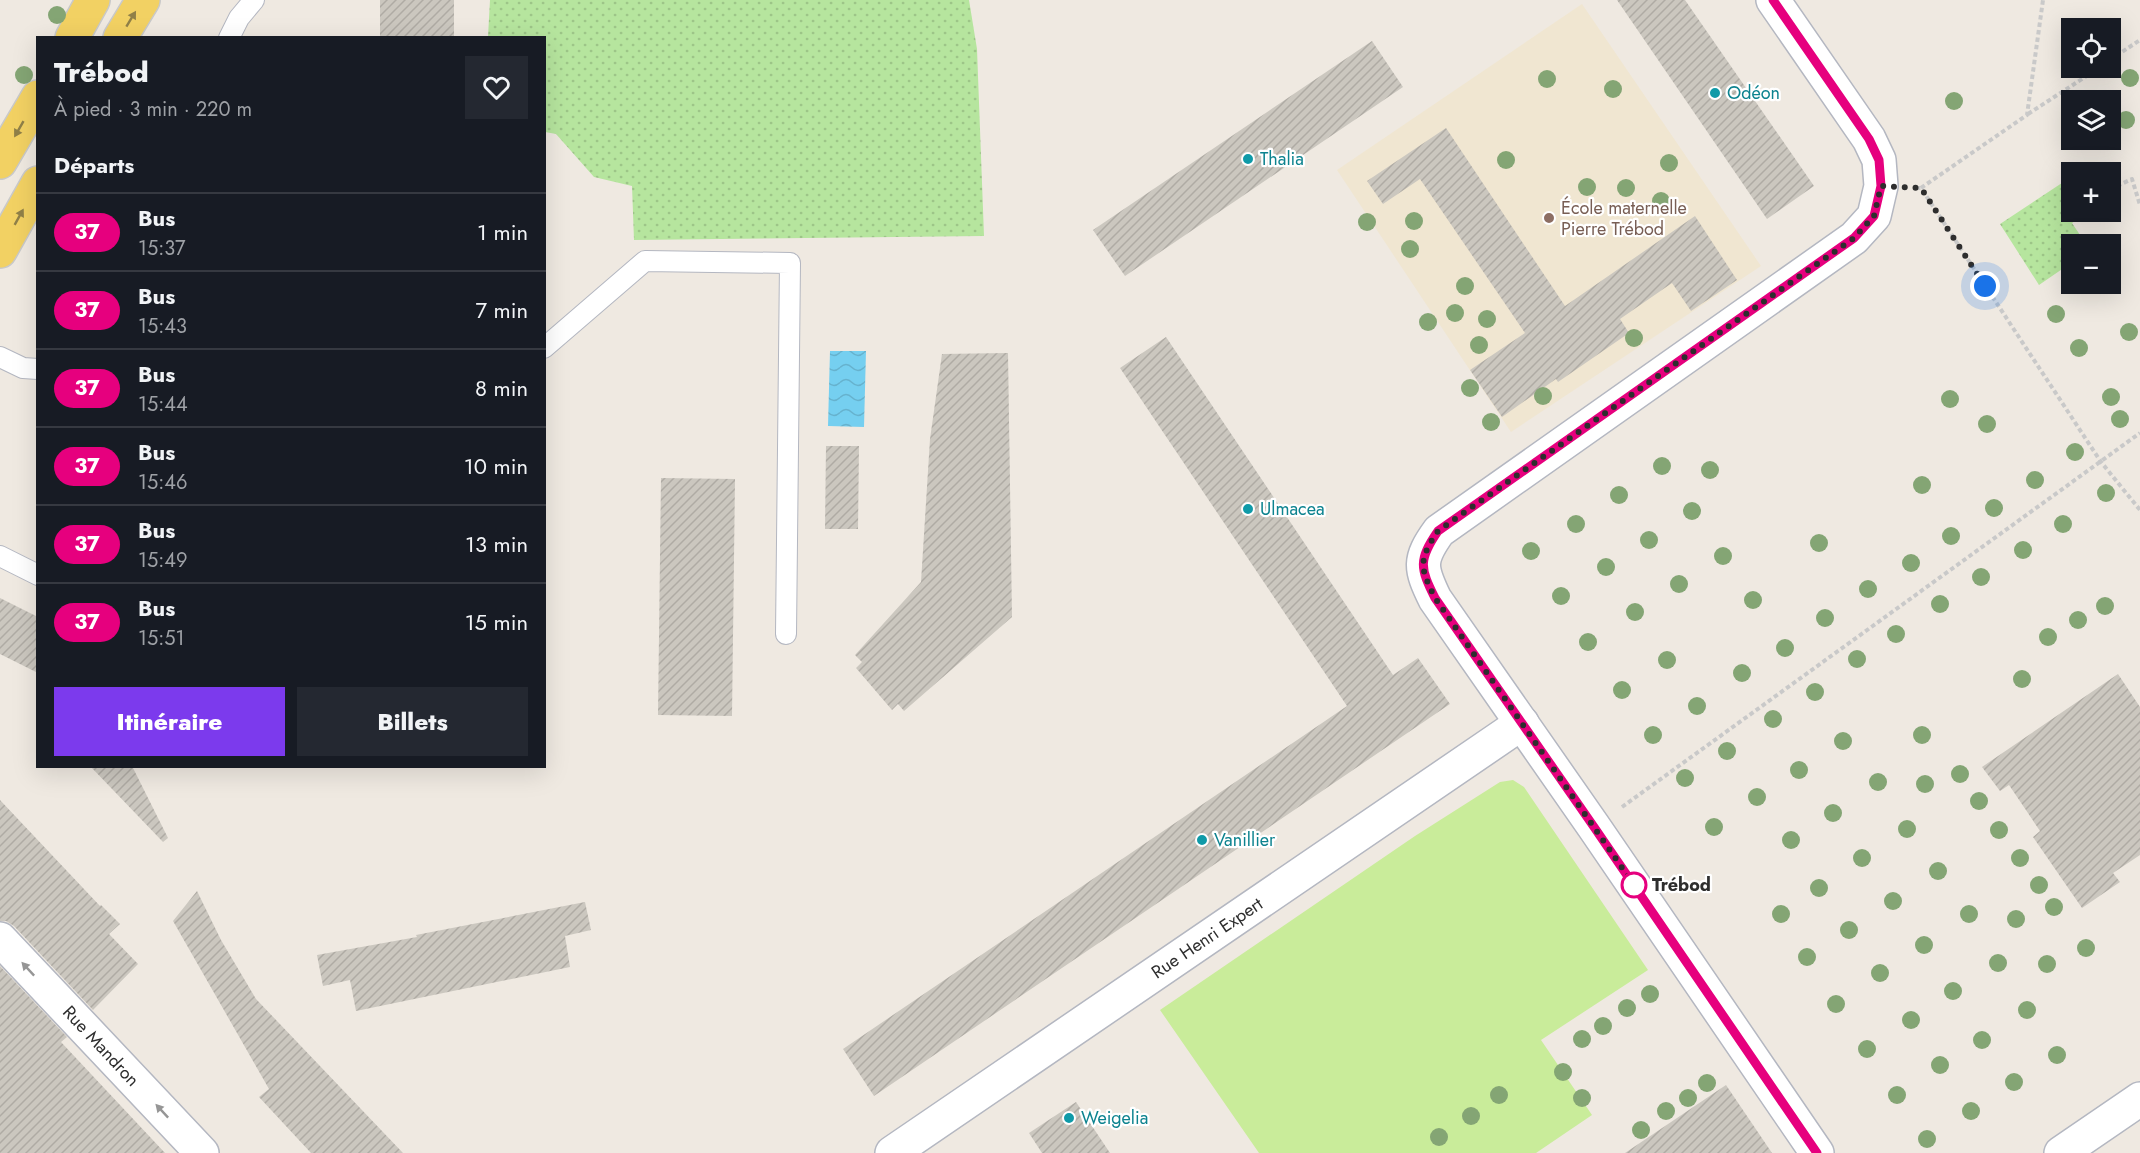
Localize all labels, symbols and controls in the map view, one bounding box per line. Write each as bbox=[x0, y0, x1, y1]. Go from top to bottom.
one-way arrow bbox=[125, 10, 136, 27]
map controls bbox=[2061, 18, 2121, 294]
button: locate bbox=[2061, 18, 2121, 78]
text: Trébod bbox=[54, 52, 149, 93]
button: heart bbox=[465, 56, 528, 119]
place label: Odéon bbox=[1727, 80, 1780, 106]
marker: Odéon bbox=[1708, 86, 1722, 100]
button: layers bbox=[2061, 90, 2121, 150]
text: À pied · 3 min · 220 m bbox=[54, 95, 252, 124]
one-way arrow bbox=[13, 121, 24, 137]
place label: Thalia bbox=[1260, 146, 1304, 172]
text: Départs bbox=[54, 149, 134, 181]
marker: Thalia bbox=[1241, 152, 1255, 166]
button: + bbox=[2061, 162, 2121, 222]
place label: École maternelle Pierre Trébod bbox=[1561, 195, 1687, 242]
text: Bus bbox=[138, 202, 175, 234]
one-way arrow bbox=[14, 208, 24, 225]
marker: École maternelle Pierre Trébod bbox=[1542, 211, 1556, 225]
text: 1 min bbox=[477, 216, 528, 248]
text: 37 bbox=[74, 217, 100, 247]
text: 15:37 bbox=[138, 234, 185, 263]
button: − bbox=[2061, 234, 2121, 294]
your location bbox=[1970, 271, 2000, 301]
text: Bus bbox=[138, 280, 175, 312]
text: 7 min bbox=[475, 294, 528, 326]
text: 37 bbox=[74, 295, 100, 325]
text: 15:43 bbox=[138, 312, 187, 341]
text: Bus bbox=[138, 358, 175, 390]
text: 8 min bbox=[475, 372, 528, 404]
text: 37 bbox=[74, 373, 100, 403]
text: 15:44 bbox=[138, 390, 188, 419]
text: Bus bbox=[138, 436, 175, 468]
text: 10 min bbox=[464, 450, 528, 482]
text: 37 bbox=[74, 451, 100, 481]
text: 15:46 bbox=[138, 468, 187, 497]
place label: Ulmacea bbox=[1260, 496, 1325, 522]
marker: Ulmacea bbox=[1241, 502, 1255, 516]
text: Bus bbox=[138, 514, 175, 546]
text: 13 min bbox=[465, 528, 528, 560]
text: 37 bbox=[74, 529, 100, 559]
text: 15:49 bbox=[138, 546, 187, 575]
text: Bus bbox=[138, 592, 175, 624]
text: 15 min bbox=[465, 606, 528, 638]
text: 37 bbox=[74, 607, 100, 637]
text: 15:51 bbox=[138, 624, 185, 653]
button: Itinéraire bbox=[54, 687, 285, 756]
button: Billets bbox=[297, 687, 528, 756]
place label: Vanillier bbox=[1214, 827, 1276, 853]
marker: Vanillier bbox=[1195, 833, 1209, 847]
marker: Trébod bbox=[1621, 872, 1647, 898]
place label: Trébod bbox=[1652, 872, 1711, 898]
street label: Rue Henri Expert bbox=[1146, 891, 1269, 985]
one-way arrow bbox=[22, 962, 35, 977]
street label: Rue Mandron bbox=[57, 1000, 145, 1092]
one-way arrow bbox=[155, 1103, 169, 1118]
place label: Weigelia bbox=[1081, 1105, 1148, 1131]
marker: Weigelia bbox=[1062, 1111, 1076, 1125]

